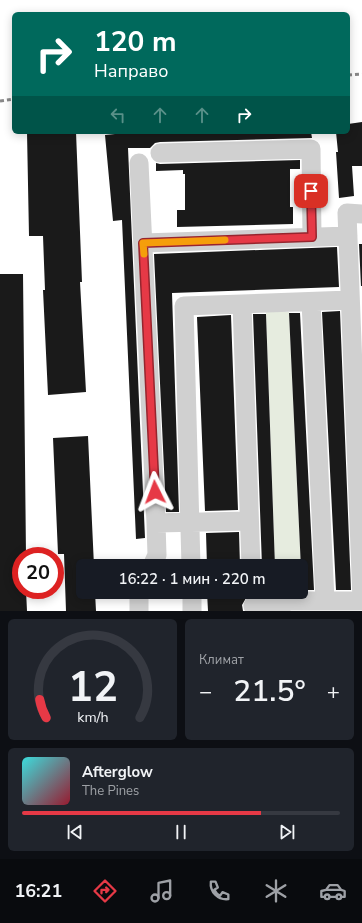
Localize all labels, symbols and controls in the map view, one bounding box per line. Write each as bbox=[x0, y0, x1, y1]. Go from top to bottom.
text: 120 m bbox=[94, 23, 177, 61]
icon: right bbox=[28, 28, 80, 80]
text: Направо bbox=[94, 59, 168, 83]
icon: left bbox=[107, 104, 129, 126]
icon: ahead bbox=[149, 104, 171, 126]
icon: ahead bbox=[191, 104, 213, 126]
icon: right bbox=[233, 104, 255, 126]
pin bbox=[294, 174, 328, 208]
icon: arrive bbox=[300, 180, 322, 202]
position arrow bbox=[134, 471, 176, 513]
speed limit sign: 20 bbox=[12, 547, 64, 599]
text: 16:22 · 1 мин · 220 m bbox=[118, 569, 266, 589]
text: Климат bbox=[199, 651, 244, 669]
text: 12 bbox=[68, 658, 117, 715]
text: 21.5° bbox=[233, 671, 306, 712]
text: − bbox=[199, 677, 212, 707]
text: + bbox=[327, 677, 340, 707]
text: km/h bbox=[77, 707, 108, 726]
text: Afterglow bbox=[82, 762, 153, 782]
text: The Pines bbox=[82, 782, 139, 800]
icon: previous bbox=[64, 821, 86, 843]
icon: pause bbox=[170, 821, 192, 843]
icon: next bbox=[276, 821, 298, 843]
icon: directions bbox=[91, 877, 119, 905]
icon: music bbox=[148, 877, 176, 905]
icon: phone bbox=[205, 877, 233, 905]
icon: climate bbox=[262, 877, 290, 905]
icon: car bbox=[319, 877, 347, 905]
text: 16:21 bbox=[15, 879, 62, 903]

